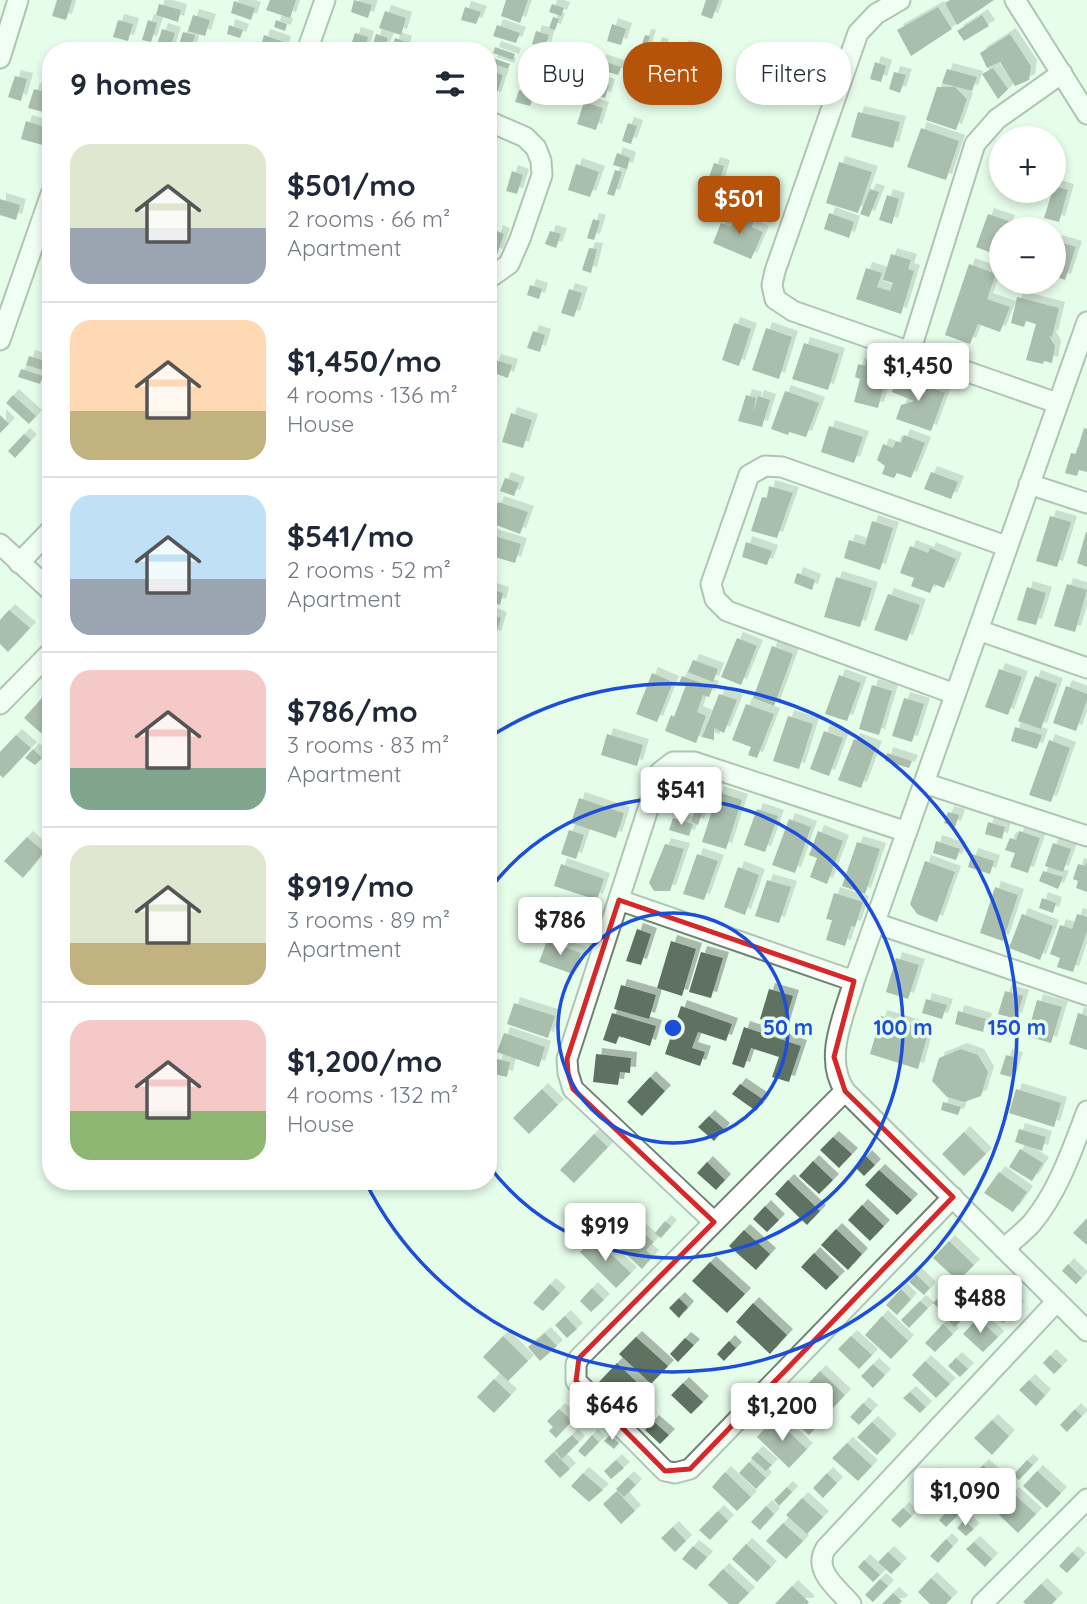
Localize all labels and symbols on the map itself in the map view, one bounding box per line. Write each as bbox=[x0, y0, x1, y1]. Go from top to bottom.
pin: $501 bbox=[698, 176, 780, 236]
pin: $1,450 bbox=[861, 344, 975, 403]
pin: $541 bbox=[640, 768, 722, 827]
pin: $786 bbox=[519, 898, 601, 957]
text: 50 m bbox=[763, 1014, 813, 1040]
text: 100 m bbox=[873, 1014, 933, 1040]
text: 150 m bbox=[988, 1014, 1046, 1040]
centre of rings bbox=[661, 1016, 685, 1040]
pin: $919 bbox=[564, 1204, 646, 1263]
pin: $488 bbox=[939, 1276, 1021, 1335]
pin: $646 bbox=[571, 1382, 653, 1442]
pin: $1,200 bbox=[725, 1384, 839, 1443]
pin: $1,090 bbox=[908, 1468, 1022, 1528]

